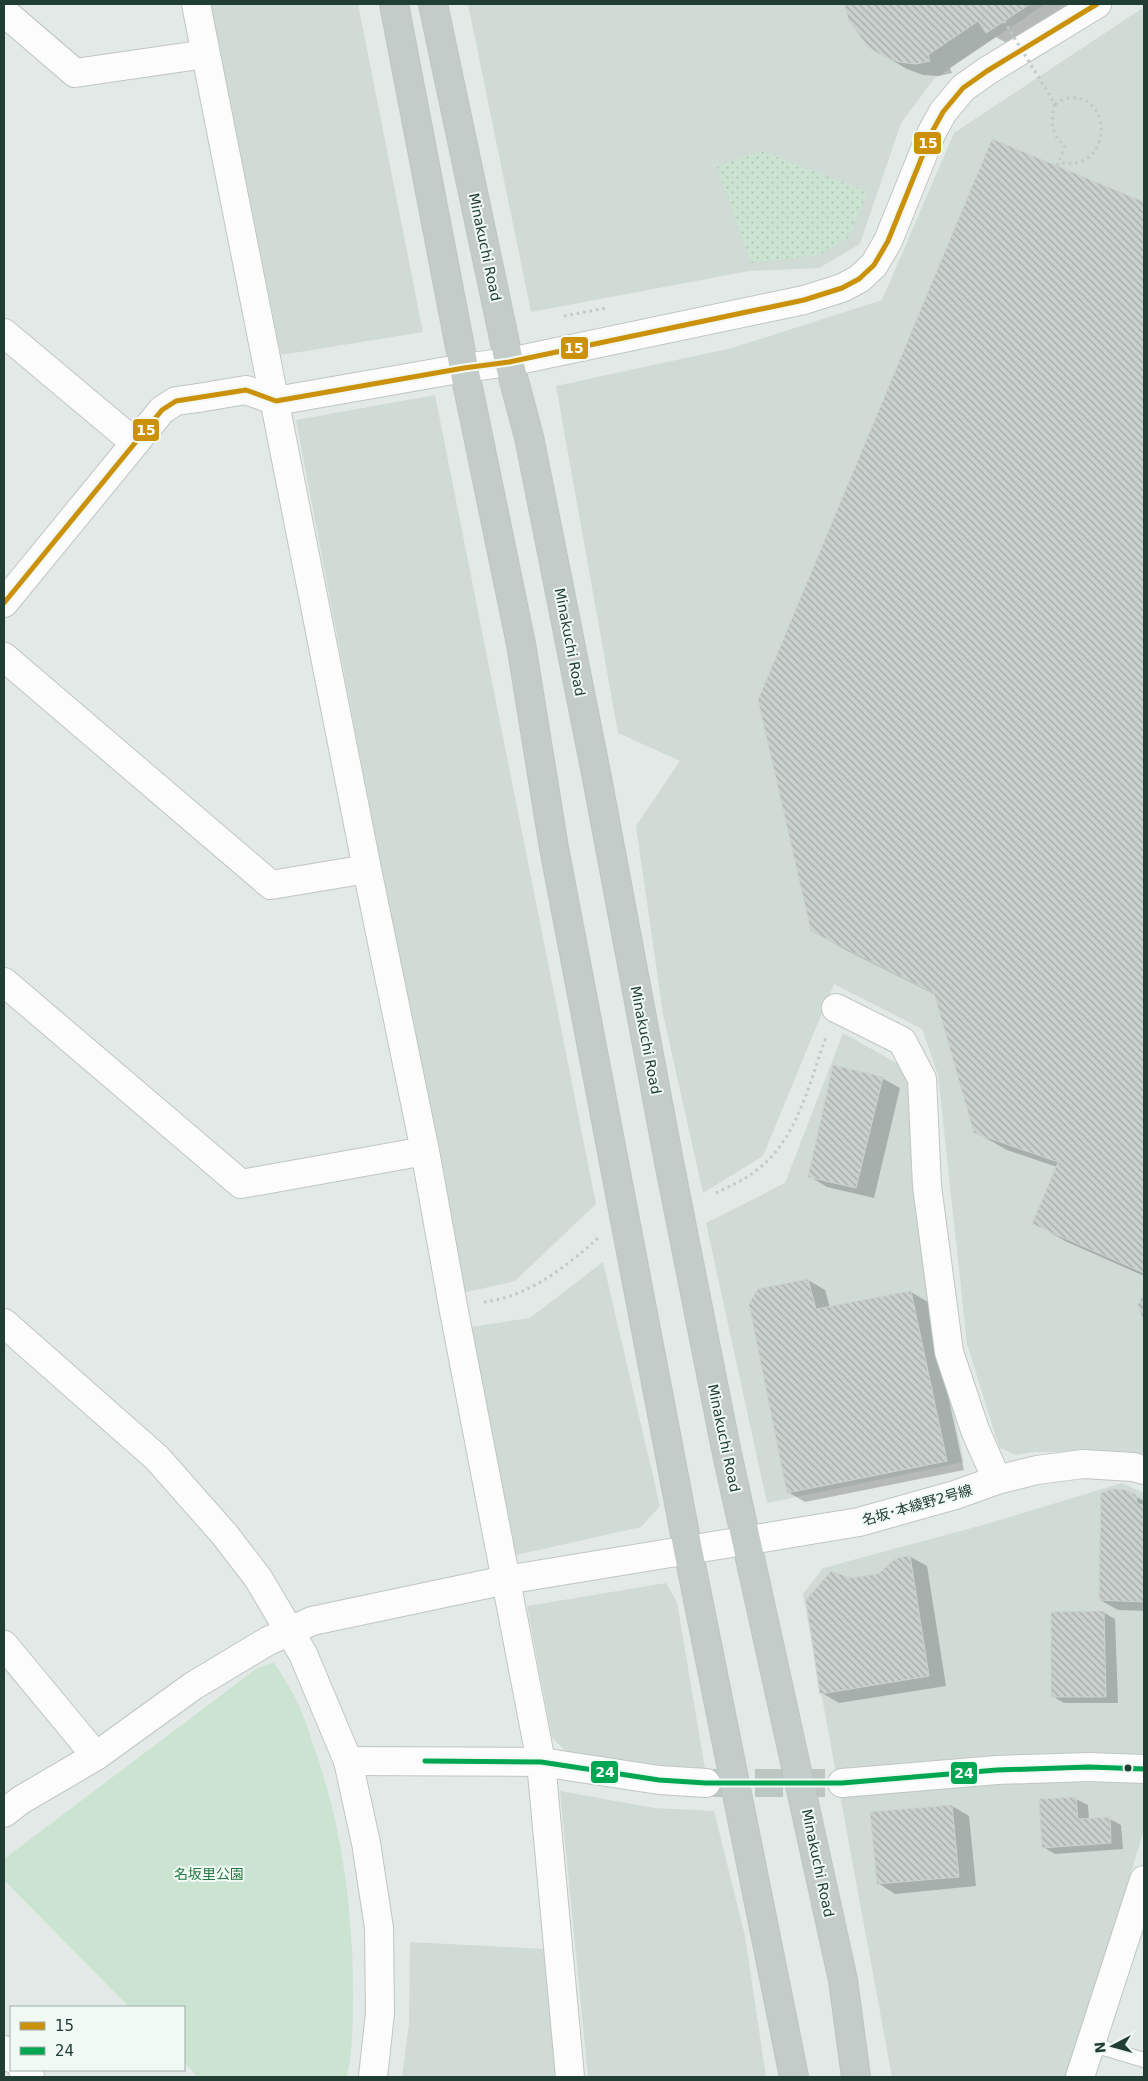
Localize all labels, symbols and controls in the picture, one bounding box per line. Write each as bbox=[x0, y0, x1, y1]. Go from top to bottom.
line badge: 15 bbox=[913, 131, 942, 155]
text: 15 bbox=[918, 135, 938, 151]
street label: Minakuchi Road bbox=[466, 192, 504, 302]
line badge: 15 bbox=[560, 336, 589, 360]
text: 15 bbox=[564, 340, 584, 356]
line badge: 15 bbox=[132, 418, 160, 442]
text: 15 bbox=[136, 422, 156, 438]
street label: Minakuchi Road bbox=[552, 586, 588, 698]
street label: Minakuchi Road bbox=[628, 984, 664, 1096]
street label: Minakuchi Road bbox=[705, 1383, 743, 1493]
street label: 名坂･本綾野2号線 bbox=[860, 1482, 974, 1528]
line badge: 24 bbox=[590, 1760, 619, 1784]
line badge: 24 bbox=[950, 1761, 978, 1785]
unlabelled marker bbox=[1123, 1763, 1133, 1773]
text: 24 bbox=[595, 1764, 615, 1780]
text: 24 bbox=[954, 1765, 974, 1781]
street label: Minakuchi Road bbox=[799, 1808, 837, 1918]
park label: 名坂里公園 bbox=[174, 1866, 244, 1882]
legend bbox=[10, 2006, 185, 2071]
text: 15 bbox=[55, 2017, 74, 2035]
north arrow bbox=[1088, 2021, 1138, 2071]
text: N bbox=[1092, 2041, 1109, 2054]
text: 24 bbox=[55, 2042, 74, 2060]

